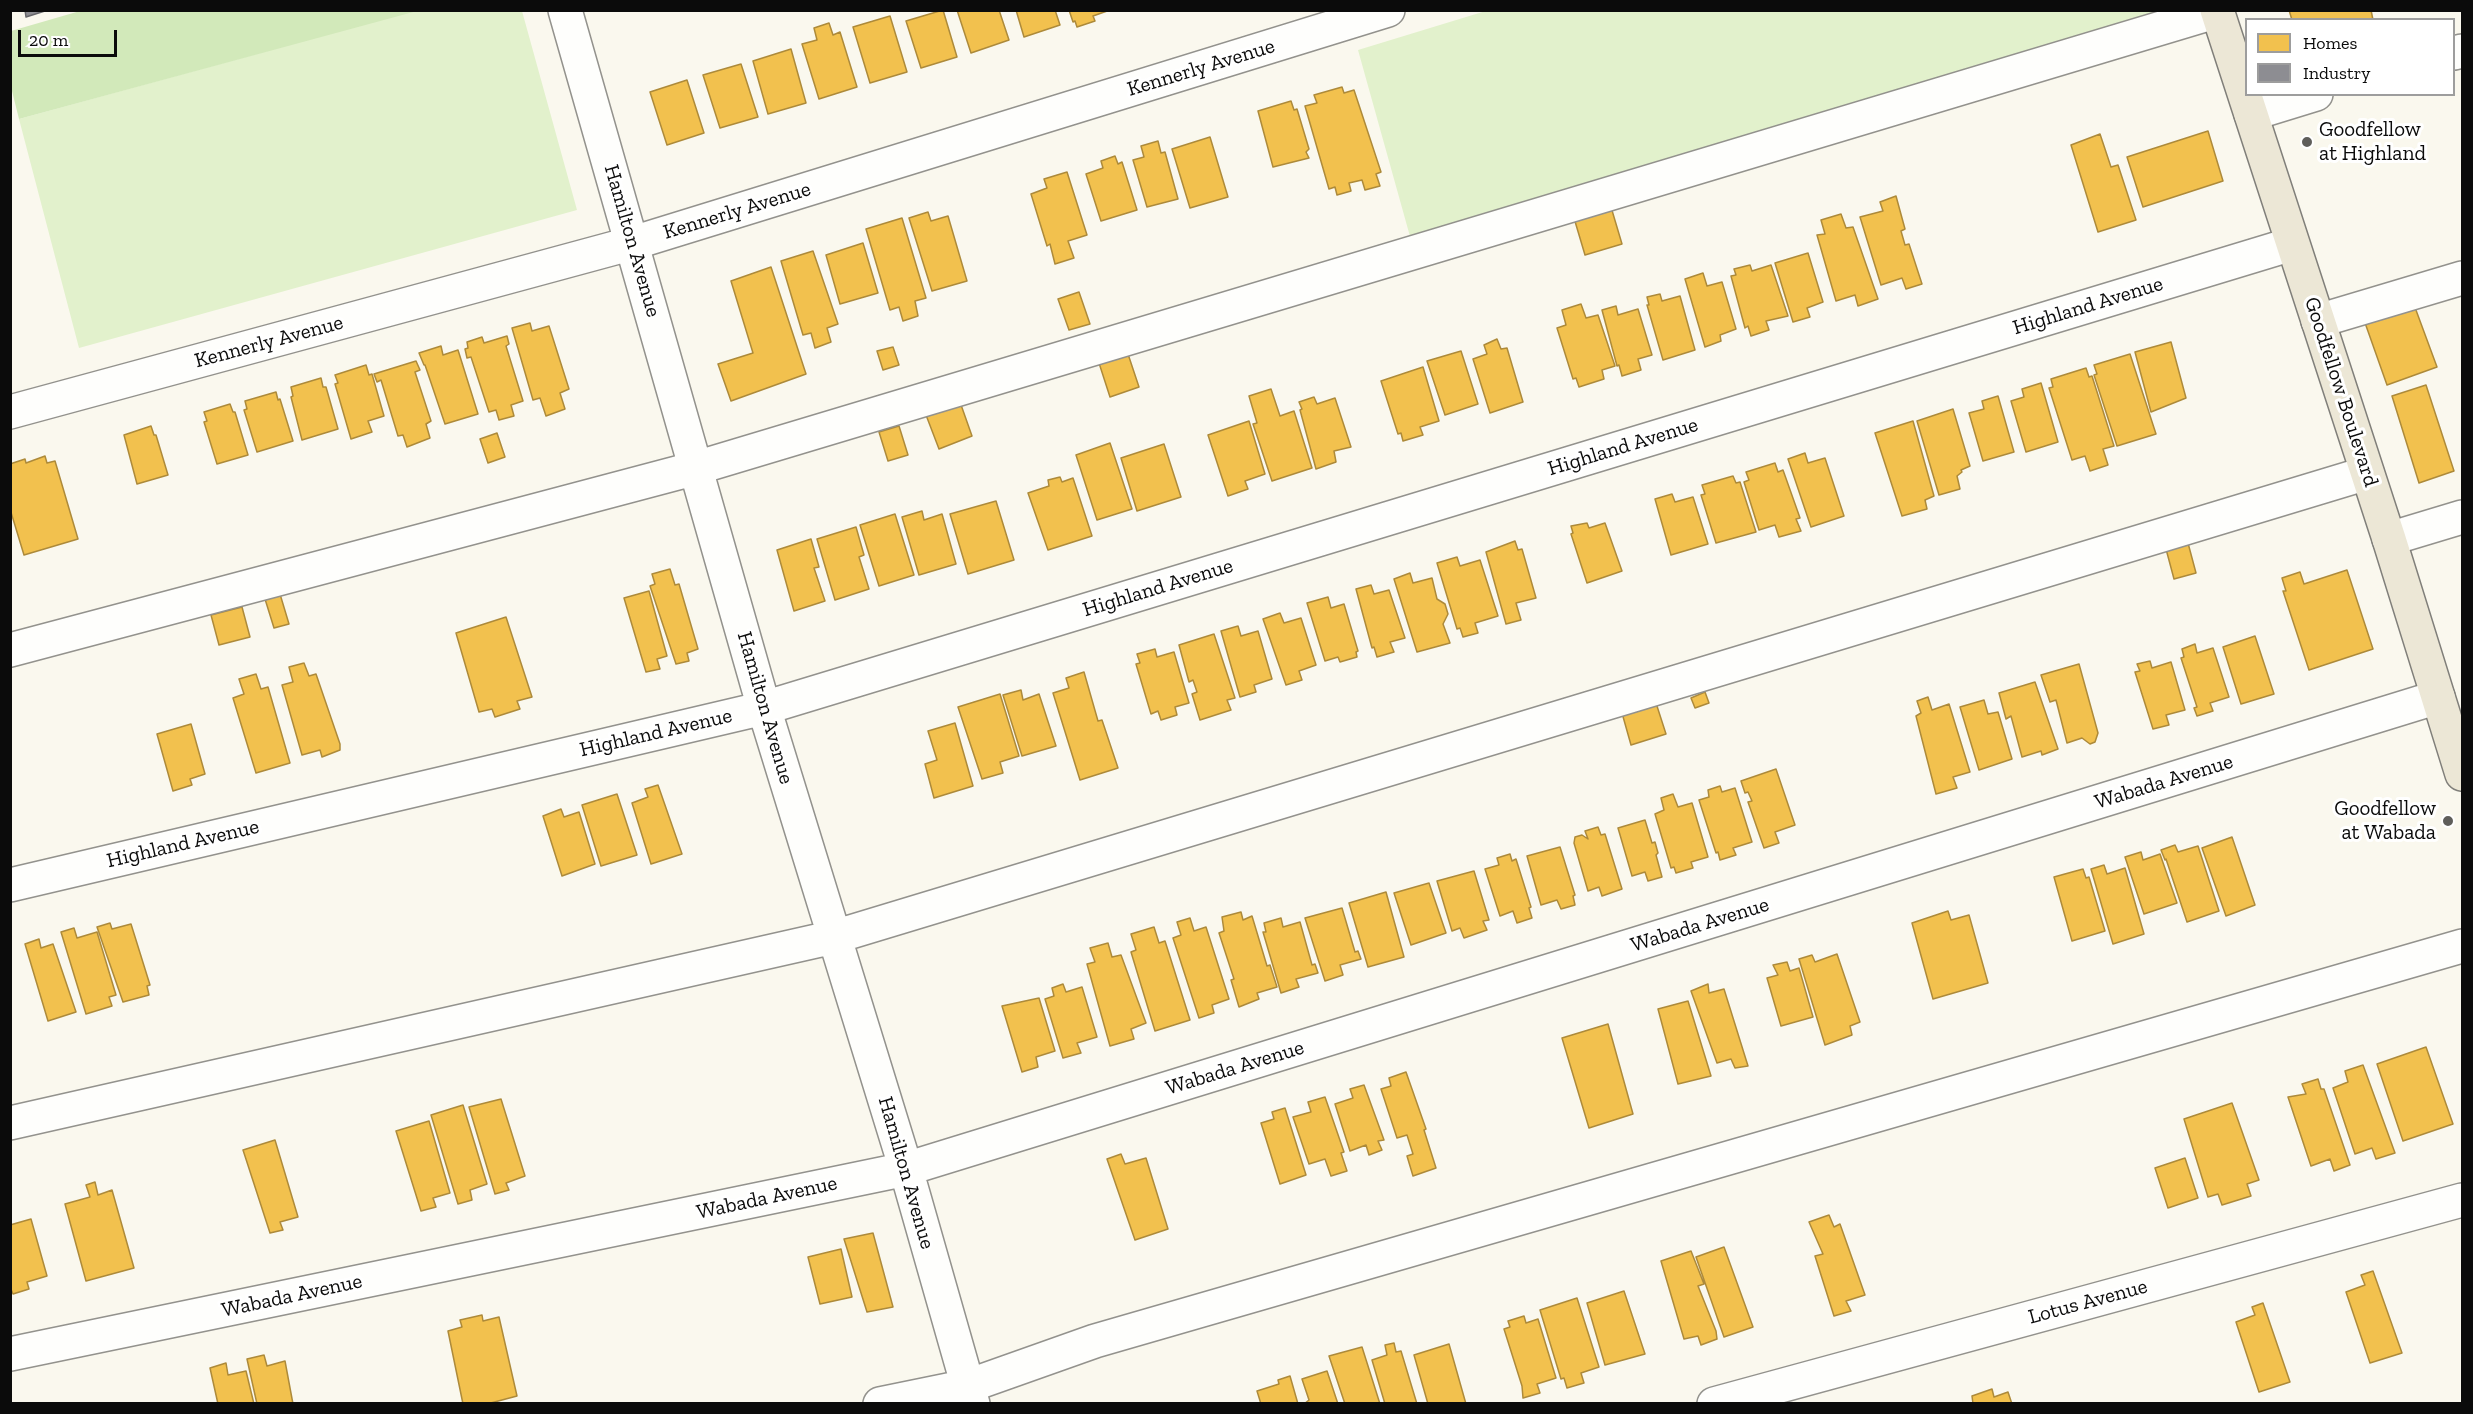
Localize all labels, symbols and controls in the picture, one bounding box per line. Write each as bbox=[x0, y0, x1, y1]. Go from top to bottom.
scale bar bbox=[21, 18, 120, 56]
legend bbox=[2245, 18, 2455, 96]
text: 20 m bbox=[29, 29, 68, 51]
text: Homes bbox=[2303, 32, 2357, 54]
street label: Kennerly Avenue bbox=[1124, 34, 1278, 102]
text: Industry bbox=[2303, 62, 2370, 84]
place label: Goodfellow at Highland bbox=[2319, 117, 2426, 167]
marker: Goodfellow at Highland bbox=[2300, 135, 2314, 149]
street label: Hamilton Avenue bbox=[598, 162, 666, 320]
street label: Kennerly Avenue bbox=[660, 177, 814, 245]
street label: Highland Avenue bbox=[2010, 271, 2166, 341]
street label: Goodfellow Boulevard bbox=[2298, 294, 2384, 490]
street label: Kennerly Avenue bbox=[192, 310, 346, 374]
street label: Highland Avenue bbox=[1545, 412, 1701, 482]
street label: Highland Avenue bbox=[1080, 553, 1236, 623]
street label: Hamilton Avenue bbox=[731, 629, 799, 787]
street label: Highland Avenue bbox=[577, 703, 735, 763]
street label: Wabada Avenue bbox=[2092, 749, 2236, 815]
place label: Goodfellow at Wabada bbox=[2334, 796, 2436, 846]
street label: Highland Avenue bbox=[104, 814, 262, 874]
marker: Goodfellow at Wabada bbox=[2441, 814, 2455, 828]
street label: Wabada Avenue bbox=[1628, 892, 1772, 958]
street label: Wabada Avenue bbox=[1163, 1035, 1307, 1101]
street label: Hamilton Avenue bbox=[872, 1094, 940, 1252]
street label: Wabada Avenue bbox=[694, 1171, 840, 1225]
street label: Wabada Avenue bbox=[219, 1269, 365, 1323]
street label: Lotus Avenue bbox=[2026, 1274, 2150, 1330]

